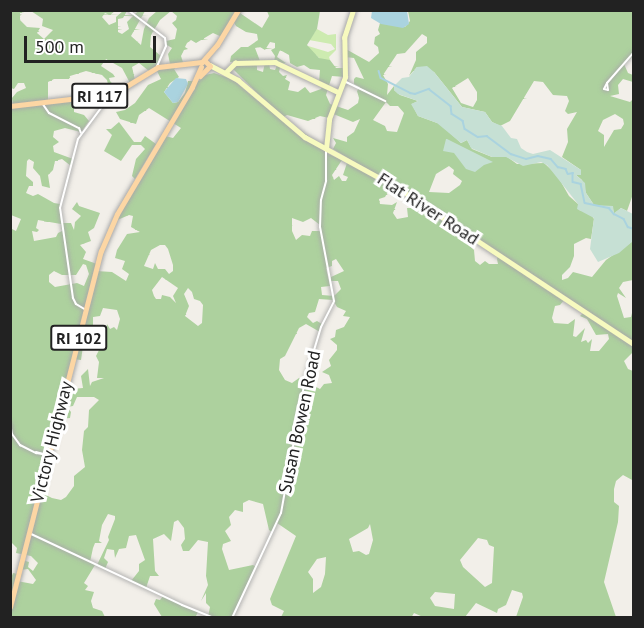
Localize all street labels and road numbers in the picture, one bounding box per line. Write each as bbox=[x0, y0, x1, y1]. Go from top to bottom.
road number: RI 117 bbox=[70, 83, 130, 109]
street label: Flat River Road bbox=[373, 168, 483, 250]
road number: RI 102 bbox=[49, 325, 109, 351]
street label: Susan Bowen Road bbox=[274, 349, 326, 495]
street label: Victory Highway bbox=[26, 379, 78, 505]

